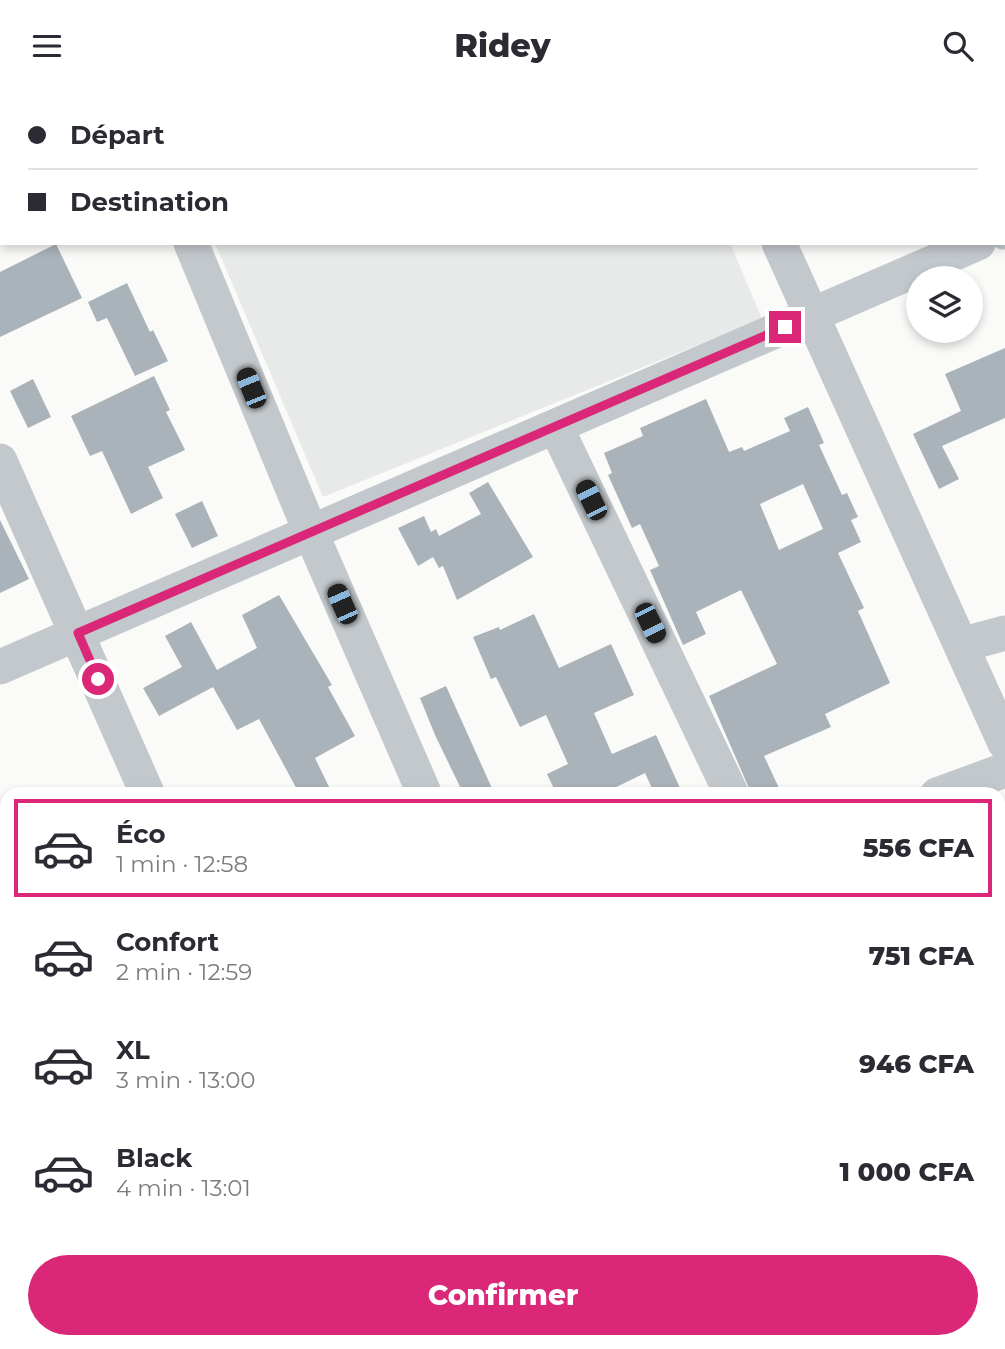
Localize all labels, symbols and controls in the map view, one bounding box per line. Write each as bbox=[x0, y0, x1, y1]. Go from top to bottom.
text: Ridey bbox=[454, 26, 551, 65]
icon: menu bbox=[28, 27, 66, 65]
icon: search bbox=[939, 27, 977, 65]
text: Départ bbox=[70, 119, 165, 151]
text: Destination bbox=[70, 186, 229, 218]
map controls bbox=[906, 266, 983, 343]
button: layers bbox=[906, 266, 983, 343]
route end bbox=[769, 311, 801, 343]
car bbox=[234, 365, 269, 411]
car bbox=[573, 477, 610, 523]
car bbox=[324, 581, 361, 627]
car bbox=[632, 600, 669, 646]
route start bbox=[82, 663, 114, 695]
icon: car bbox=[32, 817, 95, 880]
text: Éco bbox=[116, 818, 166, 850]
text: 556 CFA bbox=[863, 832, 974, 864]
text: 1 min · 12:58 bbox=[116, 850, 248, 878]
icon: car bbox=[32, 925, 95, 988]
text: Confort bbox=[116, 926, 219, 958]
text: 751 CFA bbox=[869, 940, 974, 972]
text: 2 min · 12:59 bbox=[116, 958, 252, 986]
icon: car bbox=[32, 1033, 95, 1096]
text: XL bbox=[116, 1034, 150, 1066]
text: 946 CFA bbox=[859, 1048, 974, 1080]
text: 3 min · 13:00 bbox=[116, 1066, 256, 1094]
icon: car bbox=[32, 1141, 95, 1204]
text: Black bbox=[116, 1142, 192, 1174]
text: 1 000 CFA bbox=[839, 1156, 974, 1188]
text: 4 min · 13:01 bbox=[116, 1174, 251, 1202]
button: Confirmer bbox=[28, 1255, 978, 1335]

